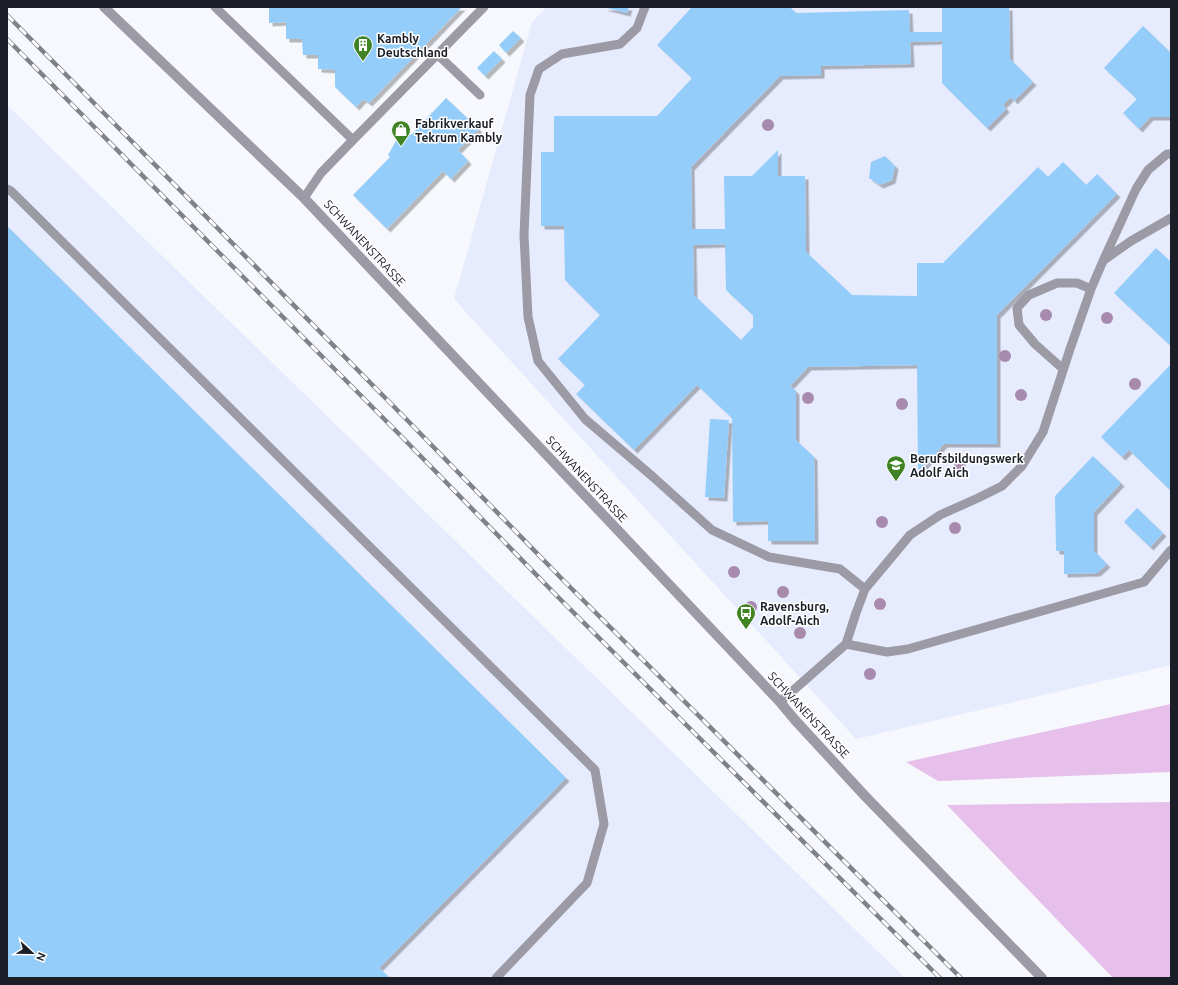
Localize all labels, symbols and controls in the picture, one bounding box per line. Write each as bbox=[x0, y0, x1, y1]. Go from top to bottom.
place label: Kambly Deutschland bbox=[377, 32, 448, 59]
building icon: Kambly Deutschland bbox=[352, 34, 374, 62]
place label: Fabrikverkauf Tekrum Kambly bbox=[415, 117, 503, 144]
shop icon: Fabrikverkauf Tekrum Kambly bbox=[390, 119, 412, 147]
street label: SCHWANENSTRASSE bbox=[322, 197, 408, 289]
street label: SCHWANENSTRASSE bbox=[544, 433, 630, 525]
place label: Berufsbildungswerk Adolf Aich bbox=[910, 452, 1024, 479]
school or university icon: Berufsbildungswerk Adolf Aich bbox=[885, 454, 907, 482]
place label: Ravensburg, Adolf-Aich bbox=[760, 600, 829, 627]
bus stop icon: Ravensburg, Adolf-Aich bbox=[735, 602, 757, 630]
street label: SCHWANENSTRASSE bbox=[766, 669, 852, 761]
north arrow bbox=[12, 933, 52, 973]
text: N bbox=[34, 951, 48, 963]

